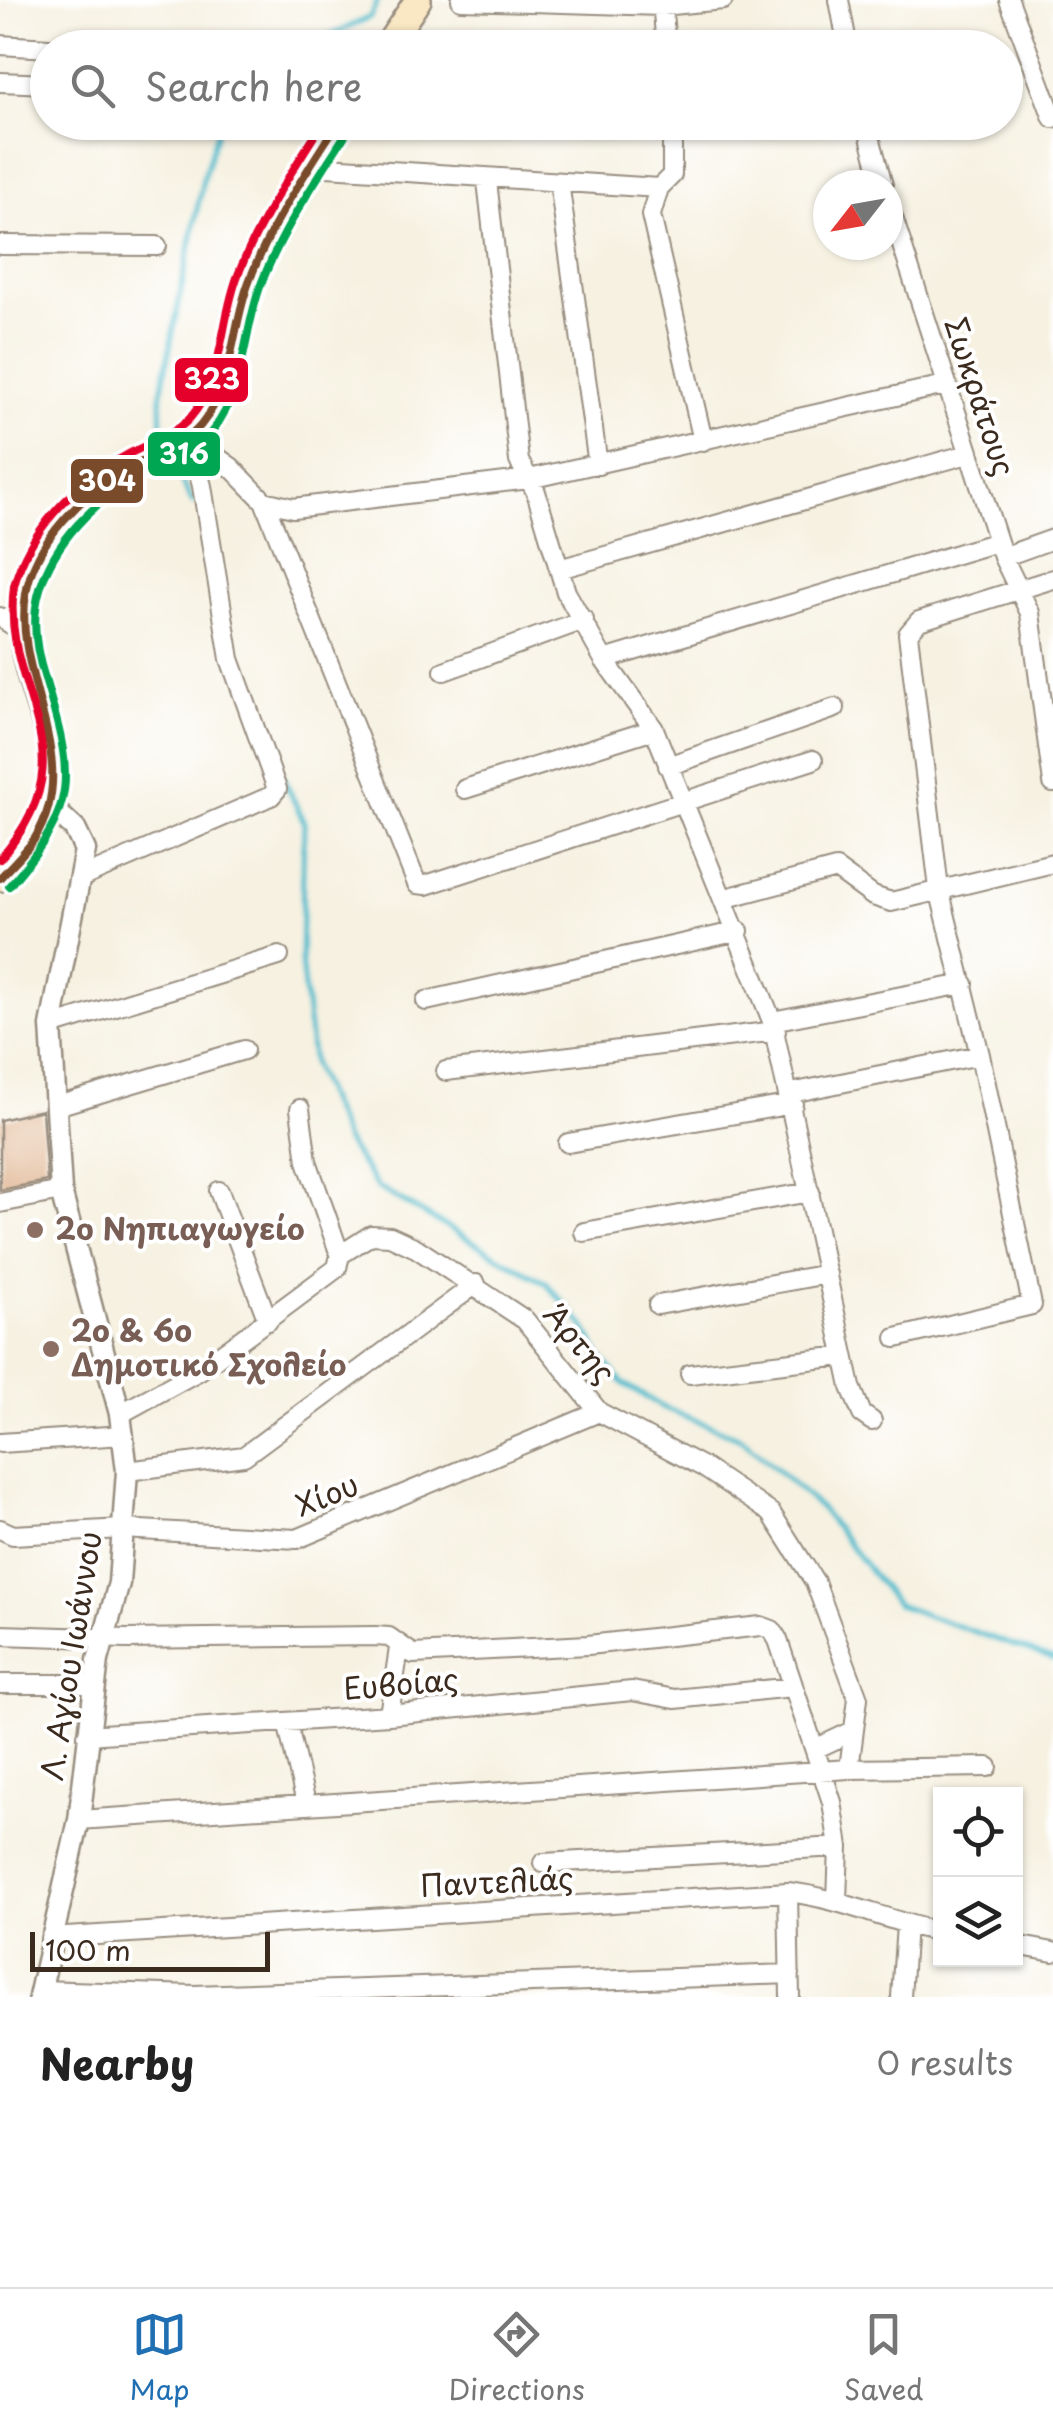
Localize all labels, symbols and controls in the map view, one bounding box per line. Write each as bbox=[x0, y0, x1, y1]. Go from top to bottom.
search box bbox=[30, 30, 1023, 140]
text: Search here bbox=[145, 57, 362, 114]
icon: search bbox=[65, 58, 120, 113]
north arrow bbox=[813, 170, 903, 260]
street label: Σωκράτους bbox=[935, 311, 1028, 481]
line badge: 323 bbox=[173, 356, 250, 404]
text: 323 bbox=[184, 356, 240, 399]
line badge: 316 bbox=[146, 430, 222, 478]
text: 316 bbox=[159, 431, 209, 474]
line badge: 304 bbox=[69, 457, 145, 505]
text: 304 bbox=[78, 458, 136, 501]
place label: 2ο Νηπιαγωγείο bbox=[55, 1205, 305, 1250]
marker: 2ο Νηπιαγωγείο bbox=[24, 1219, 46, 1241]
street label: Άρτης bbox=[534, 1293, 628, 1392]
place label: 2ο & 6ο Δημοτικό Σχολείο bbox=[71, 1307, 346, 1386]
marker: 2ο & 6ο Δημοτικό Σχολείο bbox=[40, 1338, 62, 1360]
street label: Χίου bbox=[288, 1461, 365, 1527]
street label: Λ. Αγίου Ιωάννου bbox=[28, 1528, 111, 1783]
street label: Ευβοίας bbox=[341, 1655, 460, 1710]
map controls bbox=[933, 1787, 1023, 1967]
button: locate bbox=[933, 1787, 1023, 1877]
street label: Παντελιάς bbox=[419, 1854, 574, 1907]
button: layers bbox=[933, 1877, 1023, 1967]
scale bar bbox=[30, 1927, 270, 1972]
text: 100 m bbox=[45, 1928, 131, 1971]
text: Nearby bbox=[40, 2031, 194, 2094]
text: 0 results bbox=[877, 2038, 1013, 2086]
tab: Map bbox=[130, 2307, 189, 2410]
tab: Directions bbox=[449, 2307, 585, 2410]
tab: Saved bbox=[844, 2307, 923, 2410]

